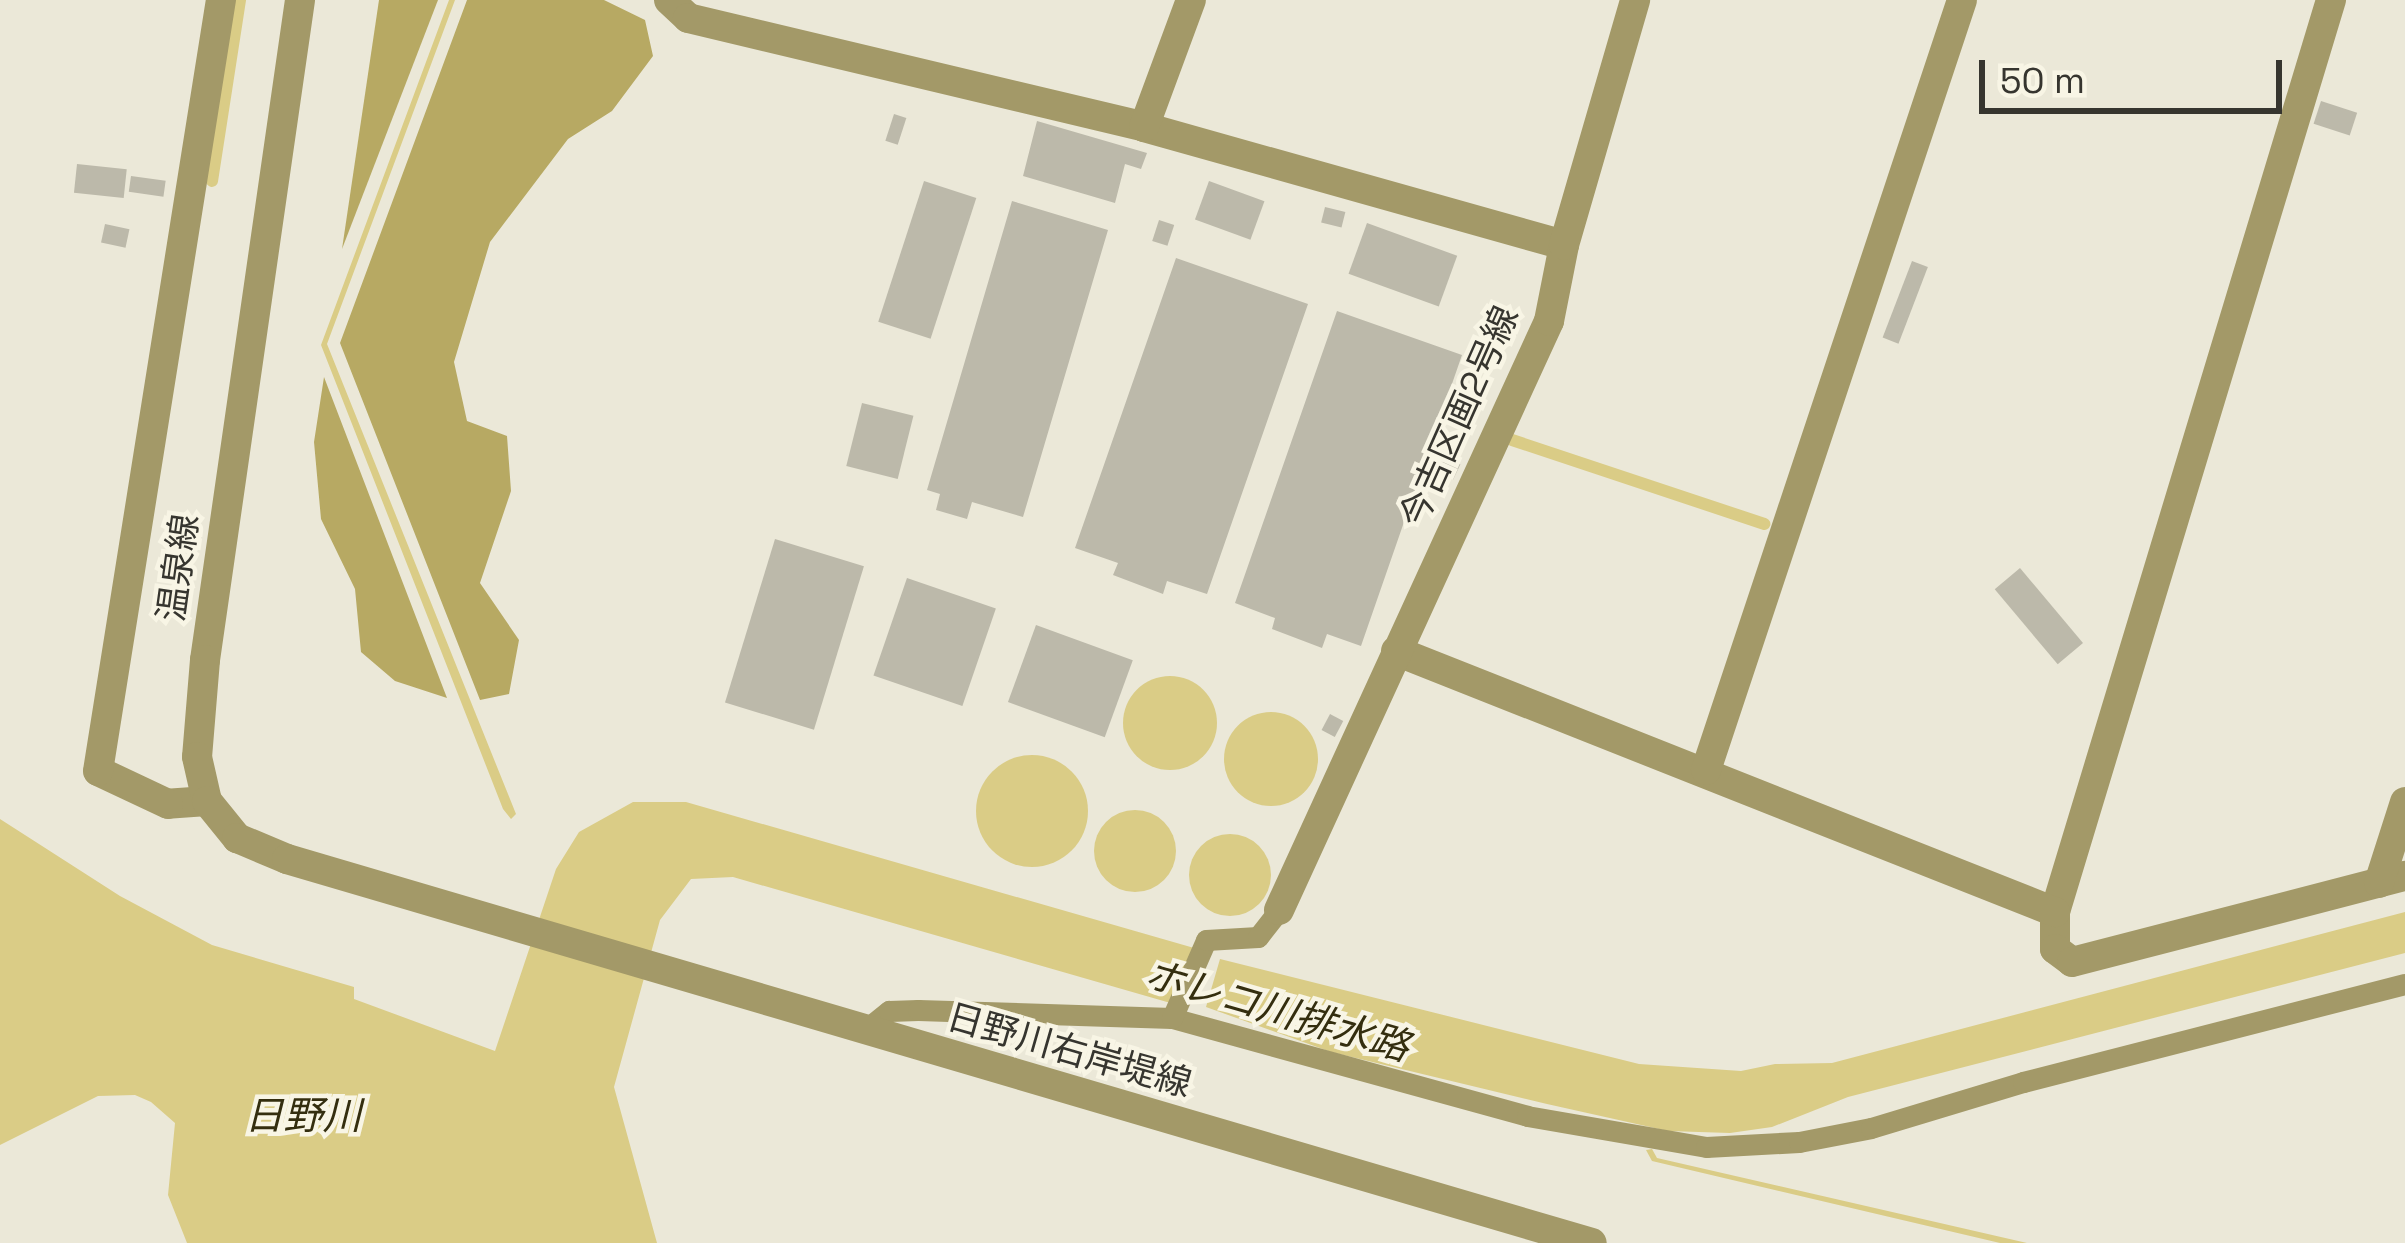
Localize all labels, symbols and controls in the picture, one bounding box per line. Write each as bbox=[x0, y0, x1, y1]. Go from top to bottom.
scale bar bbox=[1985, 36, 2288, 110]
text: 50 m bbox=[2000, 58, 2085, 104]
street label: 今吉区画2号線 bbox=[1392, 300, 1528, 534]
street label: 温泉線 bbox=[150, 512, 208, 624]
water label: ホレコ川排水路 bbox=[1139, 951, 1415, 1071]
street label: 日野川右岸堤線 bbox=[942, 996, 1196, 1106]
water label: 日野川 bbox=[245, 1093, 361, 1139]

